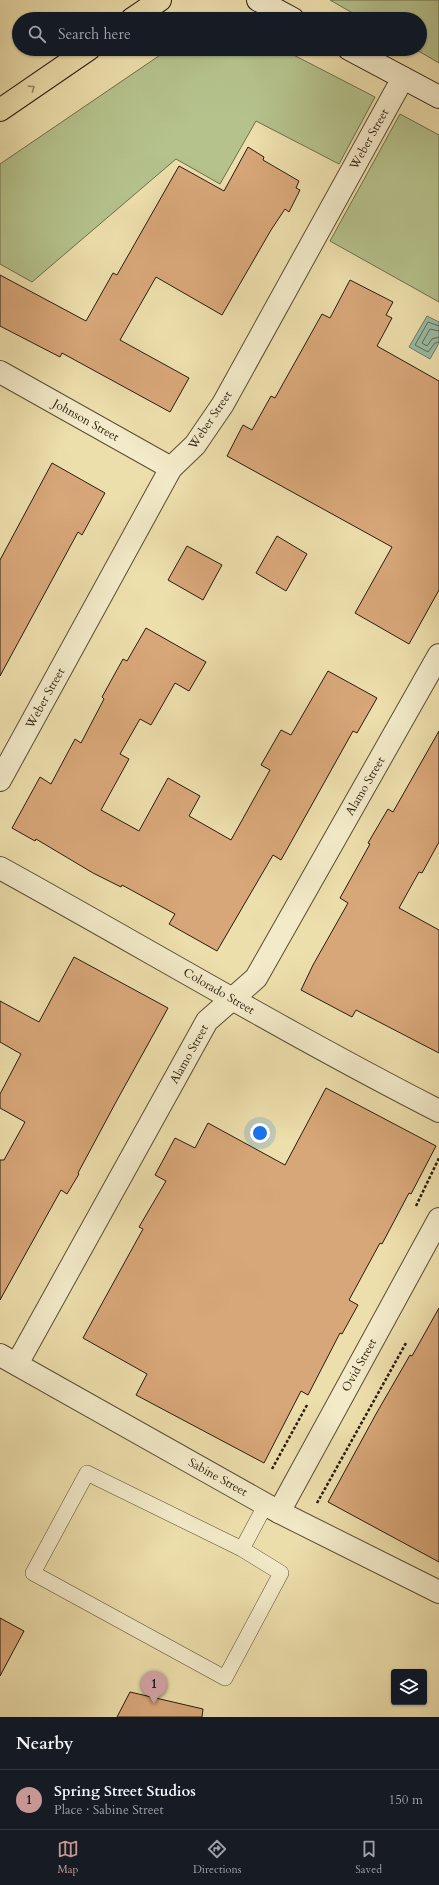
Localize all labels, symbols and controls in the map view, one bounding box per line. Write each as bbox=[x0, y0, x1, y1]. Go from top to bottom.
search box bbox=[12, 12, 427, 56]
icon: search bbox=[26, 23, 48, 45]
text: Search here bbox=[58, 24, 131, 44]
one-way arrow bbox=[28, 85, 35, 93]
street label: Weber Street bbox=[345, 106, 392, 173]
street label: Weber Street bbox=[184, 388, 235, 453]
street label: Johnson Street bbox=[48, 394, 122, 445]
street label: Weber Street bbox=[21, 665, 68, 732]
street label: Alamo Street bbox=[342, 753, 388, 818]
street label: Colorado Street bbox=[180, 964, 258, 1018]
street label: Alamo Street bbox=[166, 1021, 212, 1087]
your location bbox=[250, 1123, 270, 1143]
street label: Ovid Street bbox=[338, 1335, 380, 1394]
street label: Sabine Street bbox=[186, 1454, 251, 1500]
map controls bbox=[391, 1669, 427, 1705]
button: layers bbox=[391, 1669, 427, 1705]
pin: 1 bbox=[141, 1671, 167, 1704]
text: Nearby bbox=[16, 1732, 73, 1755]
text: Spring Street Studios bbox=[54, 1781, 196, 1801]
text: 1 bbox=[26, 1791, 32, 1809]
text: 150 m bbox=[389, 1791, 423, 1809]
text: Place · Sabine Street bbox=[54, 1801, 164, 1819]
tab: Map bbox=[57, 1838, 79, 1877]
tab: Directions bbox=[193, 1838, 241, 1877]
tab: Saved bbox=[355, 1838, 382, 1877]

